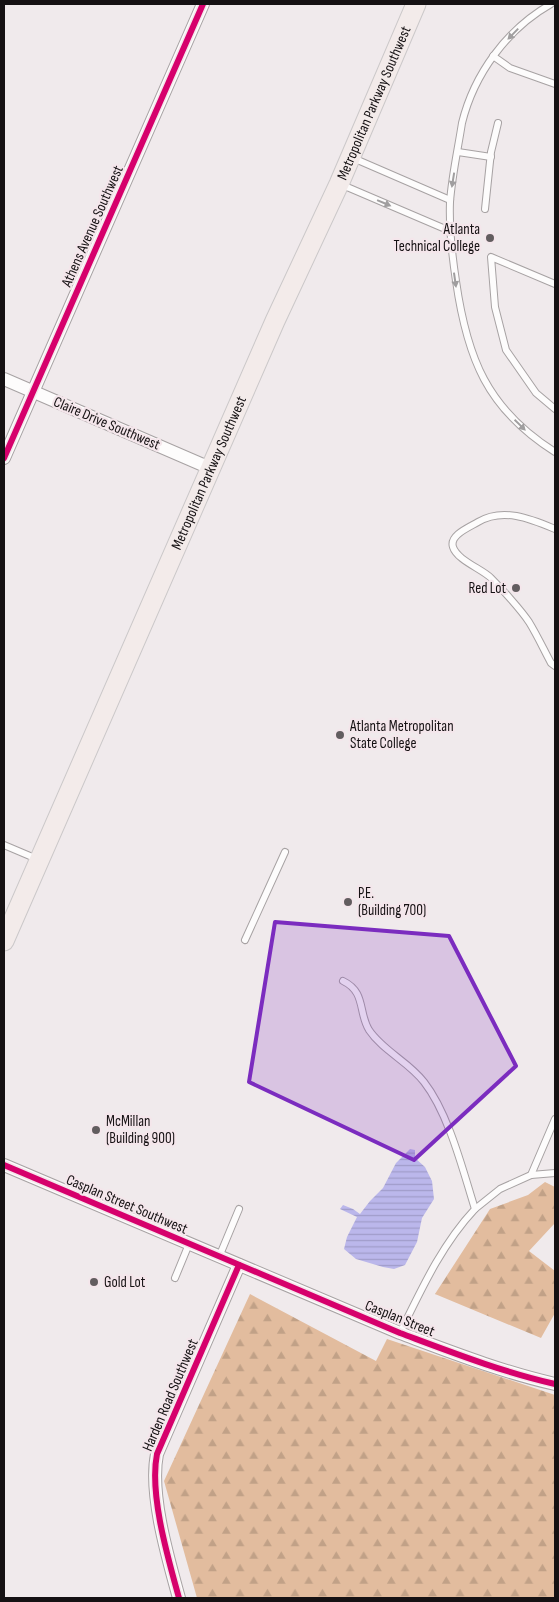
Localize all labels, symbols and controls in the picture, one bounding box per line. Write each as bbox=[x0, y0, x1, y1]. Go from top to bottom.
street label: Metropolitan Parkway Southwest bbox=[333, 23, 416, 183]
one-way arrow bbox=[507, 28, 519, 40]
street label: Athens Avenue Southwest bbox=[57, 162, 128, 291]
one-way arrow bbox=[449, 172, 457, 188]
one-way arrow bbox=[377, 199, 391, 207]
place label: Atlanta Technical College bbox=[394, 220, 480, 256]
marker: Atlanta Technical College bbox=[484, 232, 496, 244]
one-way arrow bbox=[452, 272, 460, 288]
street label: Claire Drive Southwest bbox=[51, 392, 163, 455]
street label: Metropolitan Parkway Southwest bbox=[167, 393, 251, 553]
one-way arrow bbox=[513, 419, 525, 431]
place label: Red Lot bbox=[468, 579, 506, 598]
marker: Red Lot bbox=[510, 582, 522, 594]
place label: Atlanta Metropolitan State College bbox=[349, 717, 454, 753]
marker: Atlanta Metropolitan State College bbox=[334, 729, 346, 741]
place label: P.E. (Building 700) bbox=[358, 884, 426, 920]
marker: P.E. (Building 700) bbox=[342, 896, 354, 908]
place label: McMillan (Building 900) bbox=[106, 1112, 175, 1148]
marker: McMillan (Building 900) bbox=[90, 1124, 102, 1136]
street label: Casplan Street Southwest bbox=[63, 1170, 191, 1239]
place label: Gold Lot bbox=[104, 1273, 146, 1292]
marker: Gold Lot bbox=[88, 1276, 100, 1288]
street label: Casplan Street bbox=[362, 1296, 438, 1341]
street label: Harden Road Southwest bbox=[138, 1336, 203, 1454]

